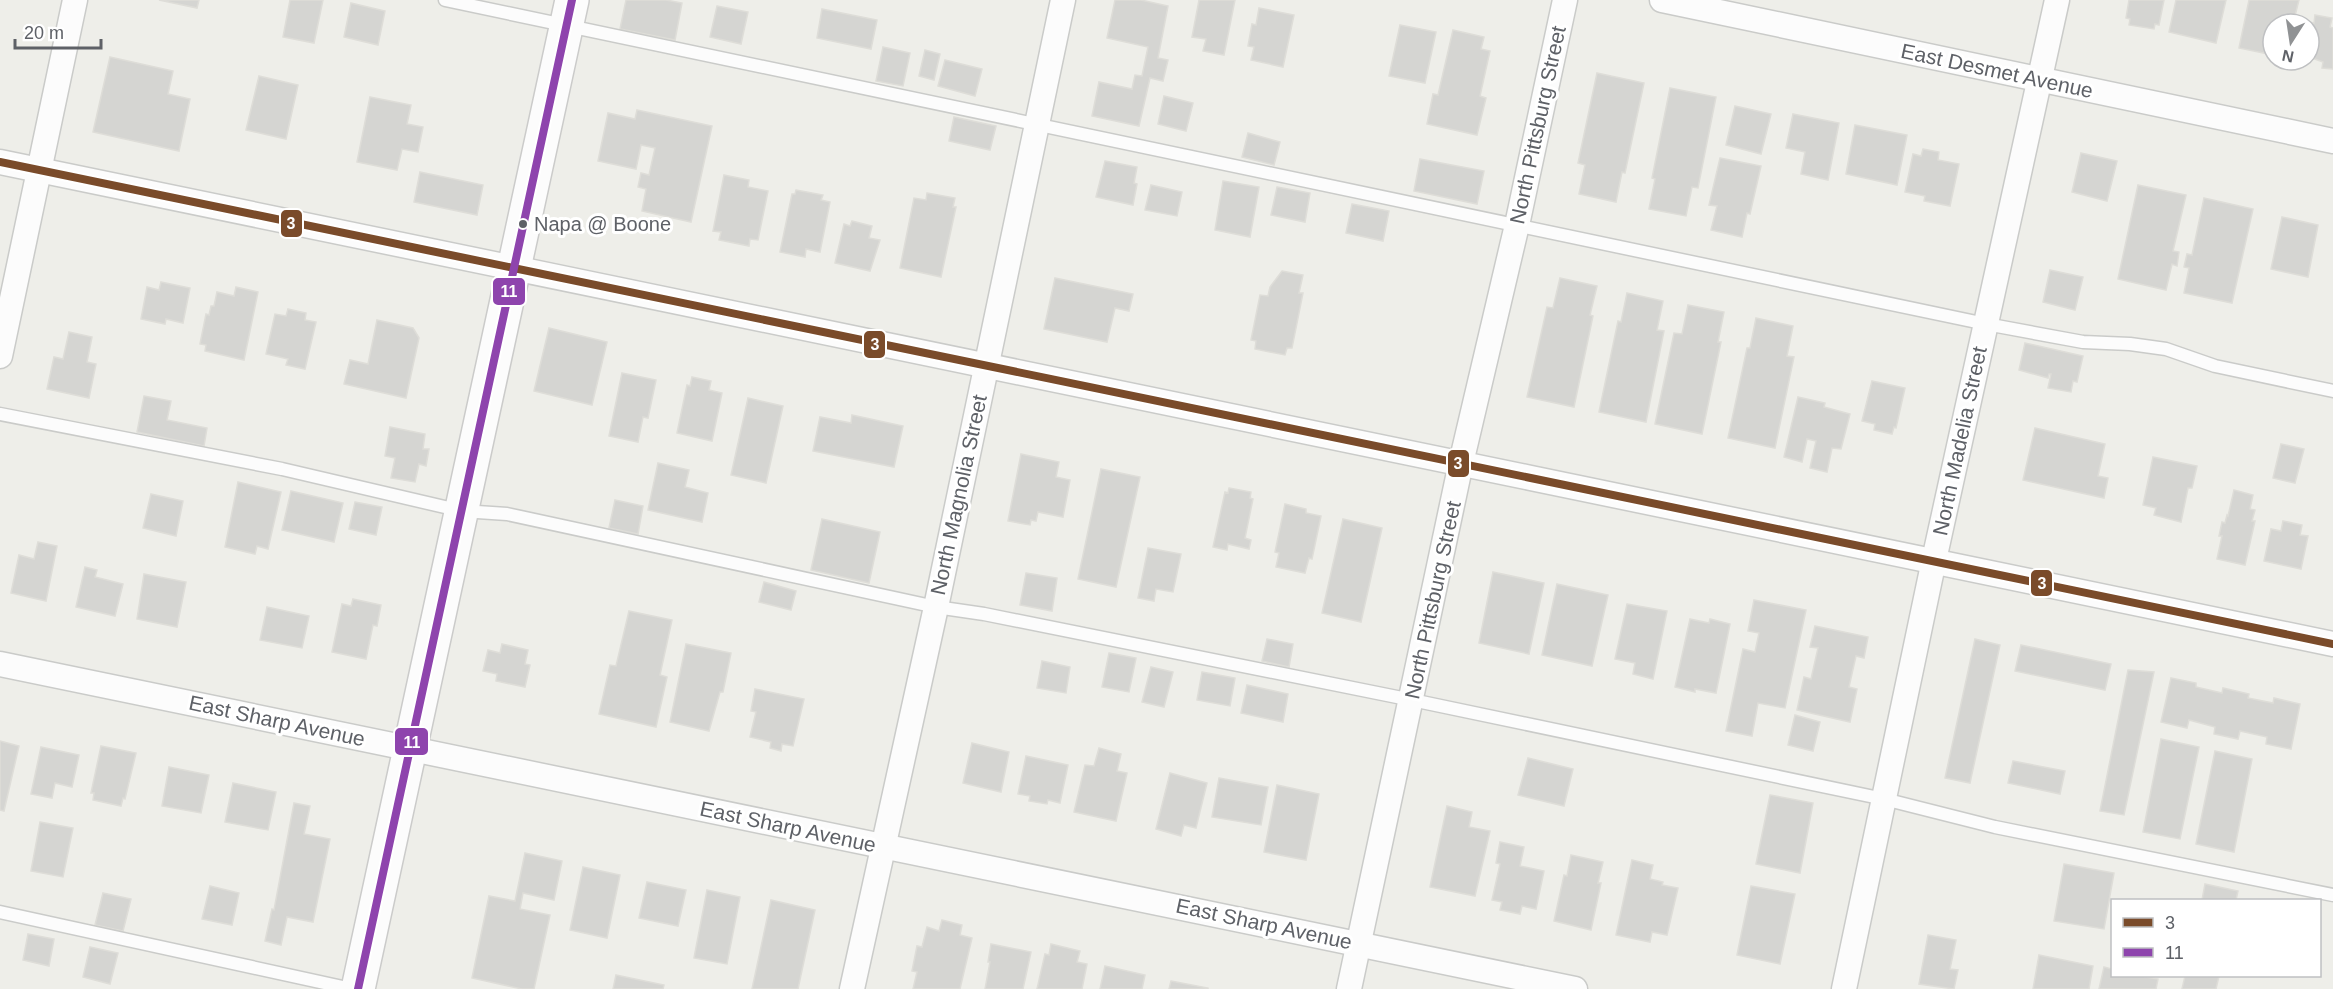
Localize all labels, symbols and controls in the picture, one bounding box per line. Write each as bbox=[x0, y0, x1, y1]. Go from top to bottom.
scale bar bbox=[15, 12, 100, 50]
north arrow bbox=[2261, 12, 2321, 72]
text: 20 m bbox=[24, 23, 64, 43]
street label: North Pittsburg Street bbox=[1505, 24, 1570, 226]
street label: East Desmet Avenue bbox=[1899, 39, 2095, 102]
text: N bbox=[2281, 47, 2295, 66]
line badge: 3 bbox=[280, 209, 303, 238]
place label: Napa @ Boone bbox=[534, 213, 671, 235]
text: 3 bbox=[287, 215, 296, 232]
marker: Napa @ Boone bbox=[517, 218, 529, 230]
line badge: 11 bbox=[492, 277, 526, 306]
text: 11 bbox=[501, 283, 518, 300]
line badge: 3 bbox=[863, 330, 886, 359]
text: 3 bbox=[871, 336, 880, 353]
street label: North Madelia Street bbox=[1928, 344, 1991, 537]
street label: North Magnolia Street bbox=[926, 392, 991, 597]
line badge: 3 bbox=[1447, 449, 1470, 478]
text: 3 bbox=[1454, 455, 1463, 472]
street label: North Pittsburg Street bbox=[1400, 499, 1465, 701]
line badge: 3 bbox=[2030, 569, 2053, 597]
text: 3 bbox=[2038, 575, 2047, 592]
street label: East Sharp Avenue bbox=[187, 691, 367, 750]
line badge: 11 bbox=[394, 727, 429, 756]
text: 11 bbox=[404, 734, 421, 751]
street label: East Sharp Avenue bbox=[698, 797, 878, 856]
street label: East Sharp Avenue bbox=[1174, 894, 1354, 953]
legend bbox=[2111, 899, 2321, 977]
text: 3 bbox=[2165, 913, 2175, 933]
text: 11 bbox=[2165, 943, 2184, 963]

